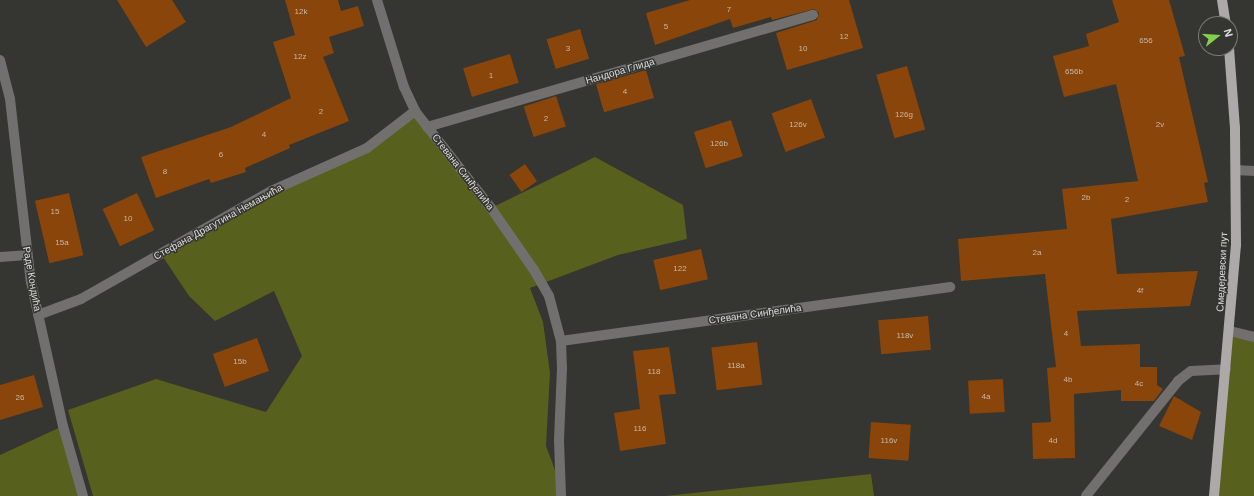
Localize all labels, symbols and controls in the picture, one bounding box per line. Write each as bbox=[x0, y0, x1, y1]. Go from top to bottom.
house number: 7 bbox=[727, 5, 731, 15]
house number: 12k bbox=[295, 7, 307, 17]
north arrow bbox=[1198, 16, 1238, 56]
house number: 5 bbox=[664, 22, 668, 32]
text: N bbox=[1222, 27, 1235, 38]
house number: 12 bbox=[840, 32, 848, 42]
house number: 656 bbox=[1139, 36, 1153, 46]
house number: 3 bbox=[566, 44, 570, 54]
house number: 10 bbox=[799, 44, 807, 54]
house number: 12z bbox=[294, 52, 306, 62]
street label: Нандора Глида bbox=[584, 55, 656, 87]
house number: 656b bbox=[1065, 67, 1083, 77]
house number: 1 bbox=[489, 71, 493, 81]
house number: 4 bbox=[623, 87, 627, 97]
house number: 2 bbox=[319, 107, 323, 117]
house number: 126g bbox=[895, 110, 913, 120]
house number: 2 bbox=[544, 114, 548, 124]
house number: 126v bbox=[789, 120, 807, 130]
house number: 2v bbox=[1156, 120, 1164, 130]
house number: 4 bbox=[262, 130, 266, 140]
street label: Стевана Синђелића bbox=[429, 131, 497, 213]
house number: 126b bbox=[710, 139, 728, 149]
house number: 6 bbox=[219, 150, 223, 160]
house number: 8 bbox=[163, 167, 167, 177]
street label: Стефана Драгутина Немањића bbox=[151, 181, 285, 263]
house number: 2b bbox=[1082, 193, 1090, 203]
house number: 2 bbox=[1125, 195, 1129, 205]
house number: 15 bbox=[51, 207, 59, 217]
house number: 10 bbox=[124, 214, 132, 224]
street label: Смедеревски пут bbox=[1214, 232, 1230, 312]
house number: 15a bbox=[55, 238, 69, 248]
street label: Раде Кондића bbox=[20, 246, 44, 312]
house number: 2a bbox=[1033, 248, 1041, 258]
house number: 122 bbox=[673, 264, 687, 274]
house number: 4f bbox=[1137, 286, 1143, 296]
street label: Стевана Синђелића bbox=[708, 302, 802, 326]
house number: 4 bbox=[1064, 329, 1068, 339]
house number: 118v bbox=[897, 331, 913, 341]
house number: 15b bbox=[233, 357, 247, 367]
house number: 118a bbox=[727, 361, 745, 371]
house number: 118 bbox=[648, 367, 660, 377]
house number: 4b bbox=[1064, 375, 1072, 385]
house number: 4c bbox=[1135, 379, 1143, 389]
house number: 4a bbox=[982, 392, 990, 402]
house number: 26 bbox=[16, 393, 24, 403]
house number: 116 bbox=[634, 424, 646, 434]
house number: 116v bbox=[881, 436, 897, 446]
house number: 4d bbox=[1049, 436, 1057, 446]

